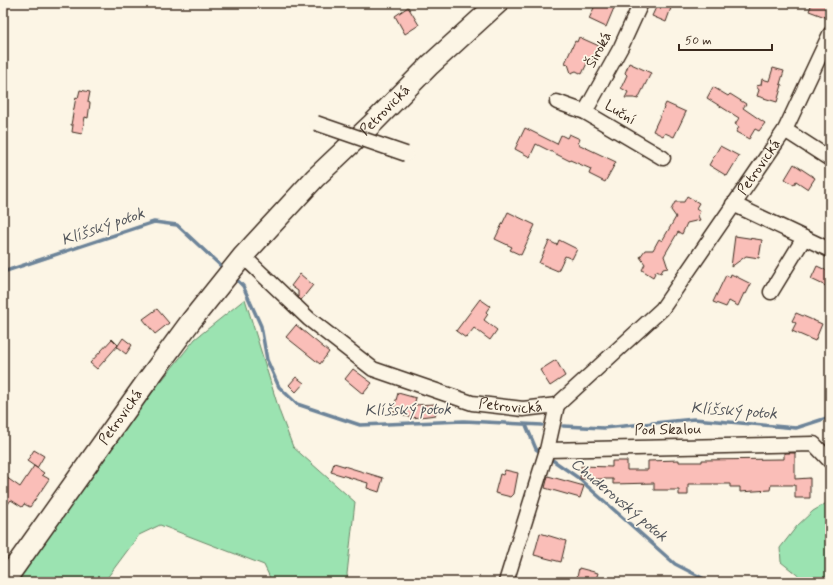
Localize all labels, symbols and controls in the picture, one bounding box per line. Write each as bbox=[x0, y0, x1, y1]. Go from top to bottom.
scale bar bbox=[679, 26, 772, 52]
street label: Široká bbox=[581, 28, 617, 72]
text: 50 m bbox=[685, 33, 712, 49]
street label: Petrovická bbox=[356, 81, 415, 140]
street label: Luční bbox=[601, 96, 639, 130]
street label: Petrovická bbox=[733, 135, 786, 199]
water label: Klíšský potok bbox=[59, 203, 147, 251]
street label: Petrovická bbox=[94, 385, 148, 449]
street label: Petrovická bbox=[478, 394, 544, 419]
water label: Klíšský potok bbox=[690, 398, 778, 424]
water label: Klíšský potok bbox=[365, 399, 452, 421]
street label: Pod Skalou bbox=[634, 419, 702, 441]
water label: Chuderovský potok bbox=[566, 453, 672, 547]

